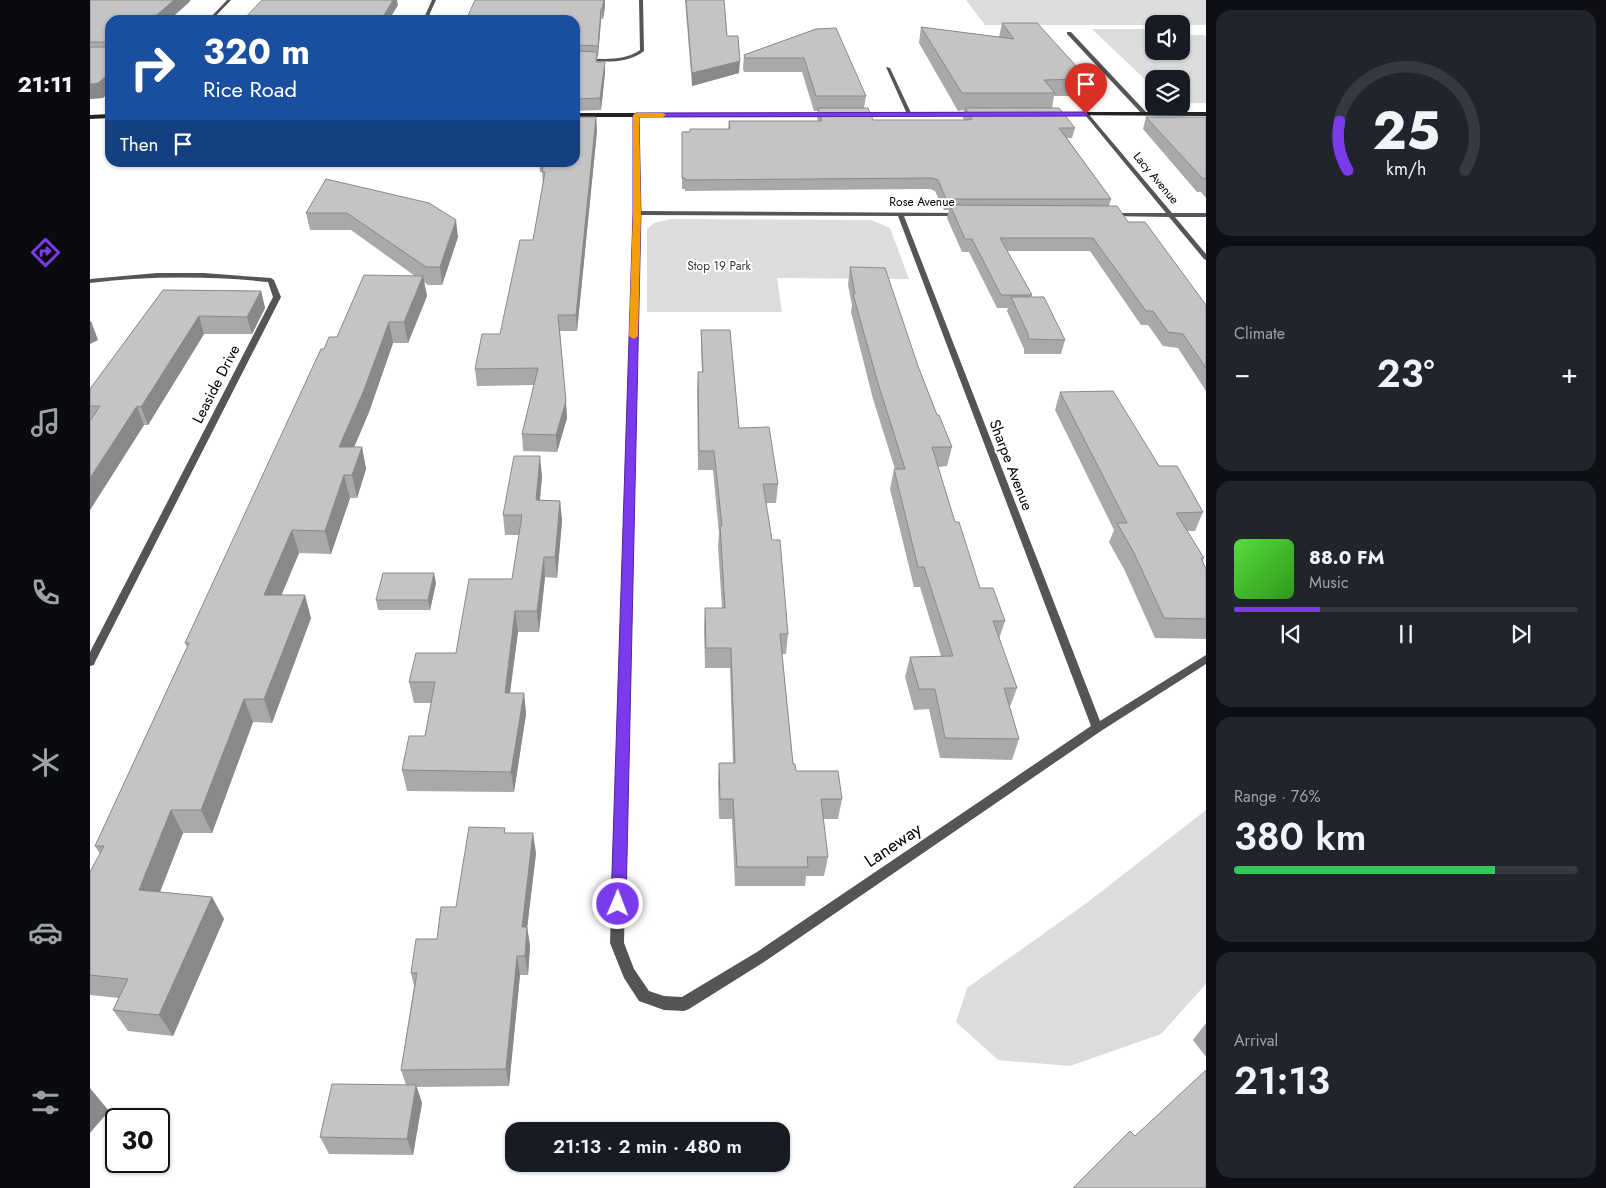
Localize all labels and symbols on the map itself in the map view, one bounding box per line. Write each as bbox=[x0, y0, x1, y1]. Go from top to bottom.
pin bbox=[1065, 63, 1107, 114]
street label: Lacy Avenue bbox=[1129, 148, 1183, 208]
street label: Rose Avenue bbox=[889, 193, 955, 211]
park label: Stop 19 Park bbox=[687, 257, 752, 275]
street label: Leaside Drive bbox=[187, 341, 245, 427]
street label: Sharpe Avenue bbox=[984, 416, 1039, 514]
street label: Laneway bbox=[859, 816, 927, 874]
position arrow bbox=[591, 877, 643, 929]
speed limit sign: 30 bbox=[105, 1108, 170, 1173]

